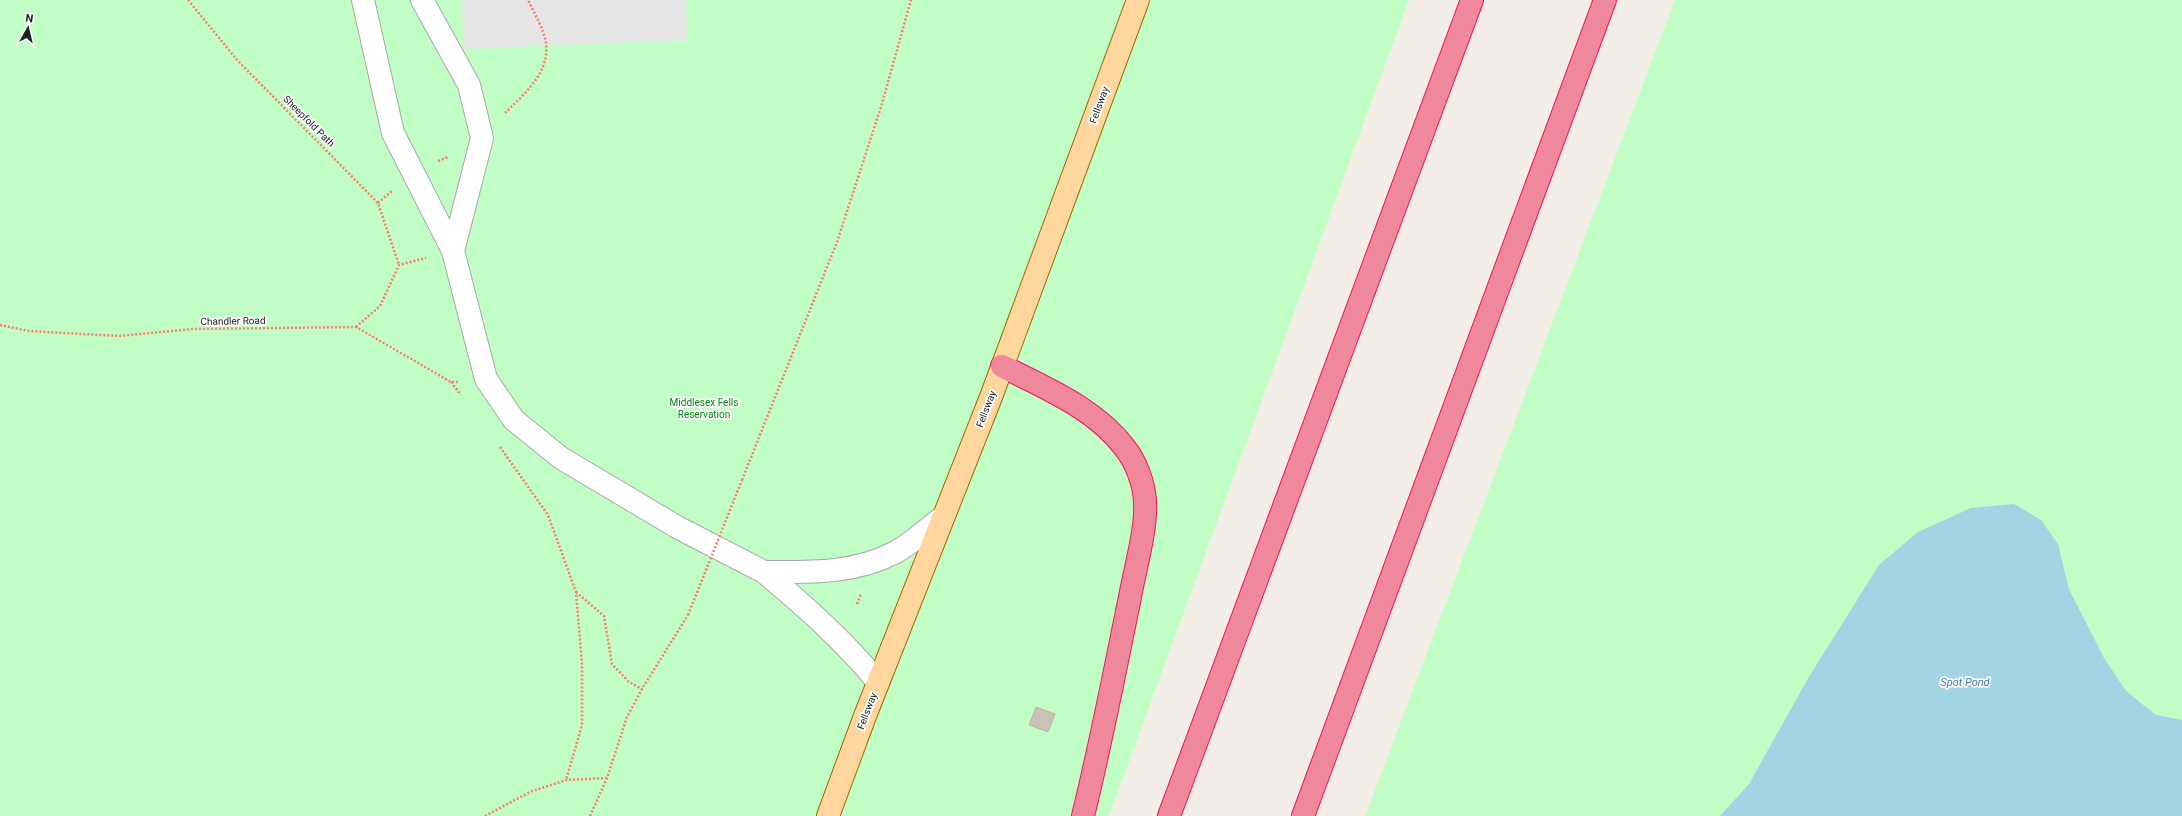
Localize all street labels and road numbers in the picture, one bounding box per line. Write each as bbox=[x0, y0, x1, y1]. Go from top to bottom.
street label: Fellsway bbox=[1087, 85, 1111, 125]
street label: Sheepfold Path bbox=[281, 93, 337, 149]
street label: Chandler Road bbox=[200, 315, 266, 327]
street label: Fellsway bbox=[974, 389, 998, 429]
street label: Fellsway bbox=[855, 691, 879, 731]

